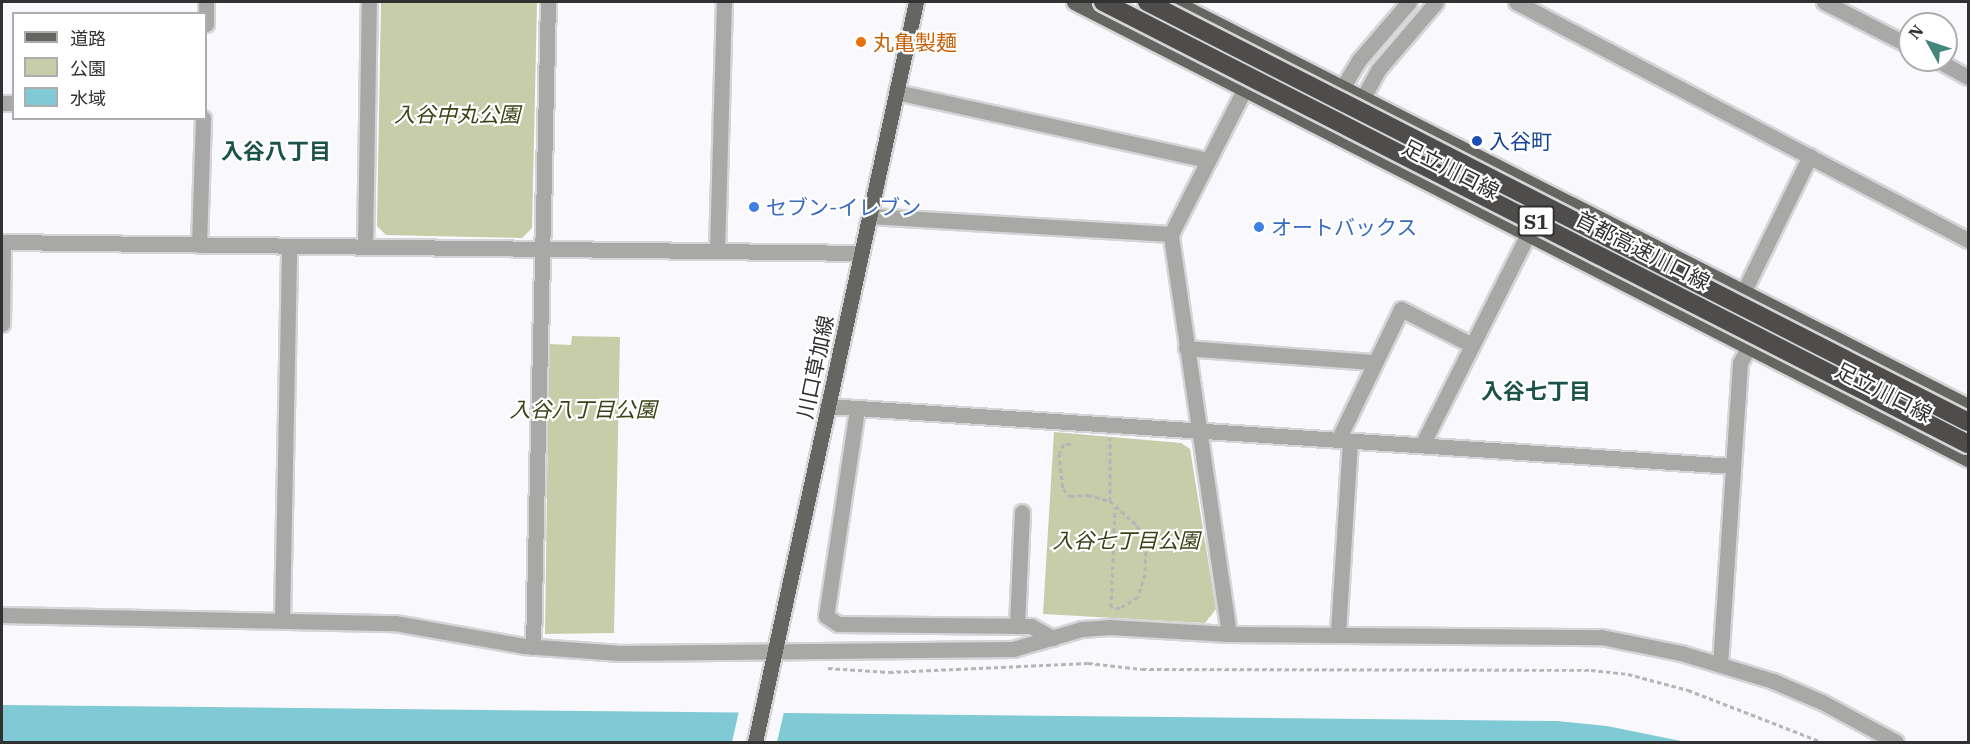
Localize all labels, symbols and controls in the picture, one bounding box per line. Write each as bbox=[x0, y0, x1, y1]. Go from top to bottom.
legend bbox=[12, 12, 207, 120]
north arrow bbox=[1898, 12, 1958, 72]
text: N bbox=[1904, 20, 1927, 43]
text: 道路 bbox=[70, 27, 106, 50]
place label: 丸亀製麺 bbox=[873, 29, 957, 55]
marker: 丸亀製麺 bbox=[854, 35, 868, 49]
text: 公園 bbox=[70, 57, 106, 80]
text: 水域 bbox=[70, 87, 106, 110]
park label: 入谷中丸公園 bbox=[394, 101, 520, 127]
place label: 入谷町 bbox=[1489, 128, 1552, 154]
street label: 足立川口線 bbox=[1399, 134, 1503, 204]
marker: 入谷町 bbox=[1470, 134, 1484, 148]
district label: 入谷八丁目 bbox=[221, 138, 331, 164]
place label: セブン-イレブン bbox=[766, 194, 921, 220]
marker: セブン-イレブン bbox=[747, 200, 761, 214]
road number: S1 bbox=[1516, 204, 1556, 238]
street label: 首都高速川口線 bbox=[1572, 205, 1714, 295]
place label: オートバックス bbox=[1271, 214, 1418, 240]
marker: オートバックス bbox=[1252, 220, 1266, 234]
street label: 川口草加線 bbox=[792, 313, 838, 421]
street label: 足立川口線 bbox=[1832, 357, 1936, 427]
district label: 入谷七丁目 bbox=[1481, 378, 1591, 404]
park label: 入谷八丁目公園 bbox=[510, 396, 656, 422]
park label: 入谷七丁目公園 bbox=[1053, 527, 1199, 553]

